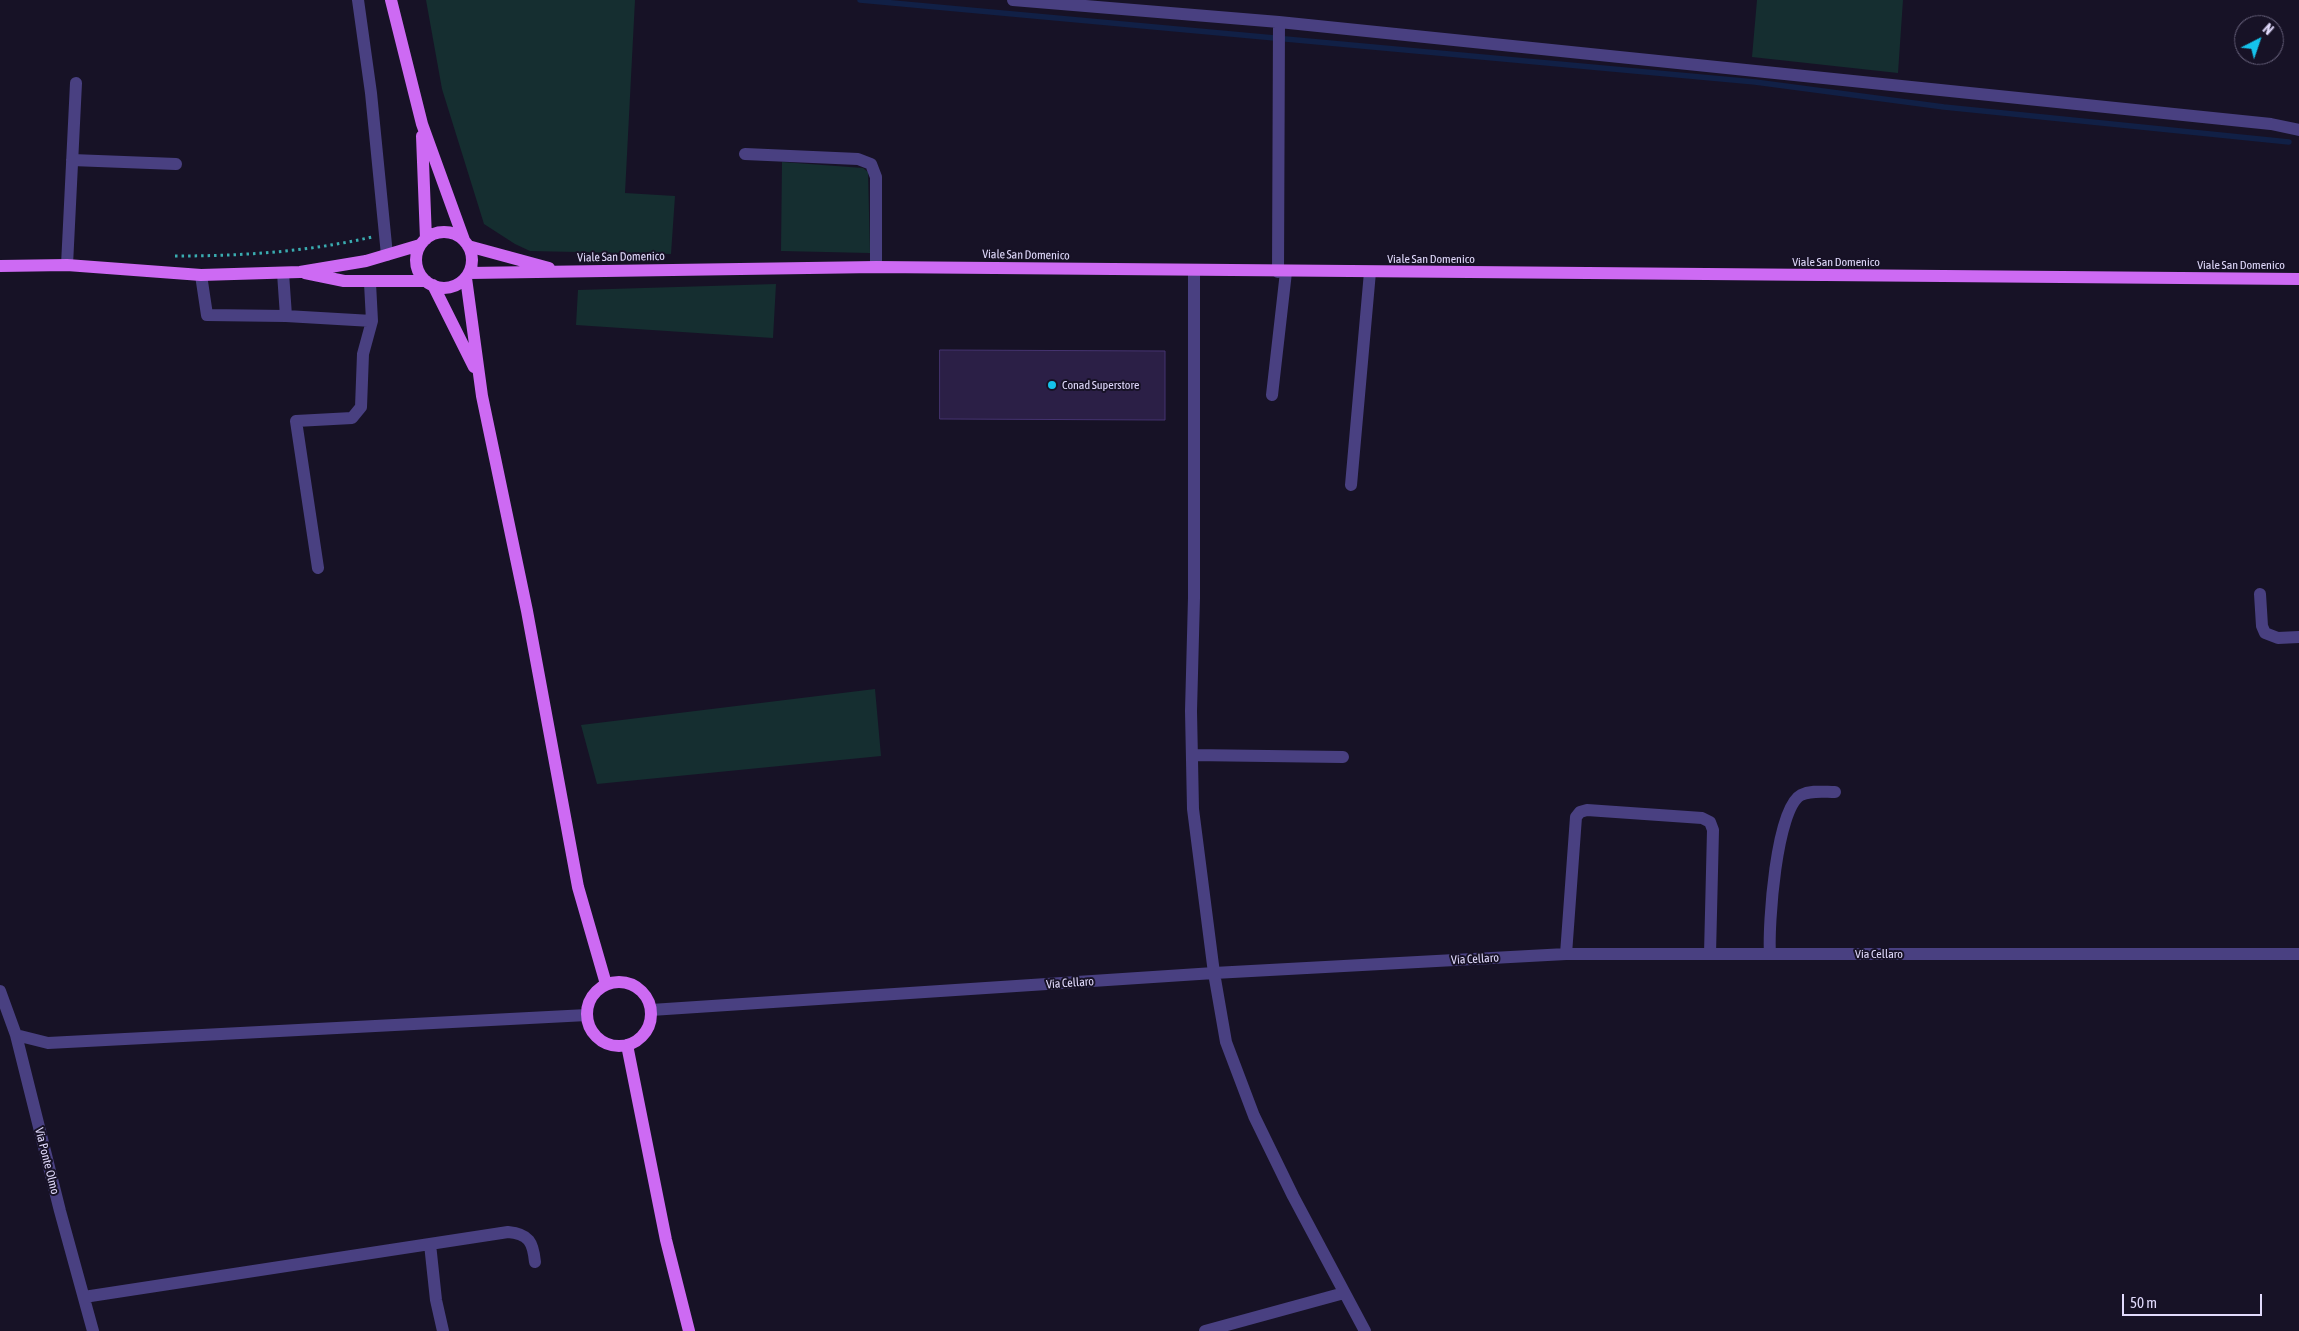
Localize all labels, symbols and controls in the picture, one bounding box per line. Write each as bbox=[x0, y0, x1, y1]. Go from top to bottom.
north arrow bbox=[2234, 15, 2284, 65]
text: N bbox=[2260, 21, 2277, 38]
street label: Viale San Domenico bbox=[982, 247, 1070, 263]
street label: Viale San Domenico bbox=[577, 249, 665, 265]
street label: Viale San Domenico bbox=[1387, 252, 1475, 266]
street label: Viale San Domenico bbox=[1792, 255, 1880, 269]
street label: Viale San Domenico bbox=[2197, 258, 2285, 272]
place label: Conad Superstore bbox=[1062, 378, 1139, 392]
marker: Conad Superstore bbox=[1046, 379, 1058, 391]
street label: Via Cellaro bbox=[1855, 947, 1903, 961]
street label: Via Cellaro bbox=[1451, 951, 1499, 967]
street label: Via Cellaro bbox=[1046, 974, 1094, 992]
street label: Via Ponte Olmo bbox=[32, 1126, 62, 1196]
scale bar bbox=[2124, 1284, 2264, 1316]
text: 50 m bbox=[2130, 1294, 2157, 1311]

